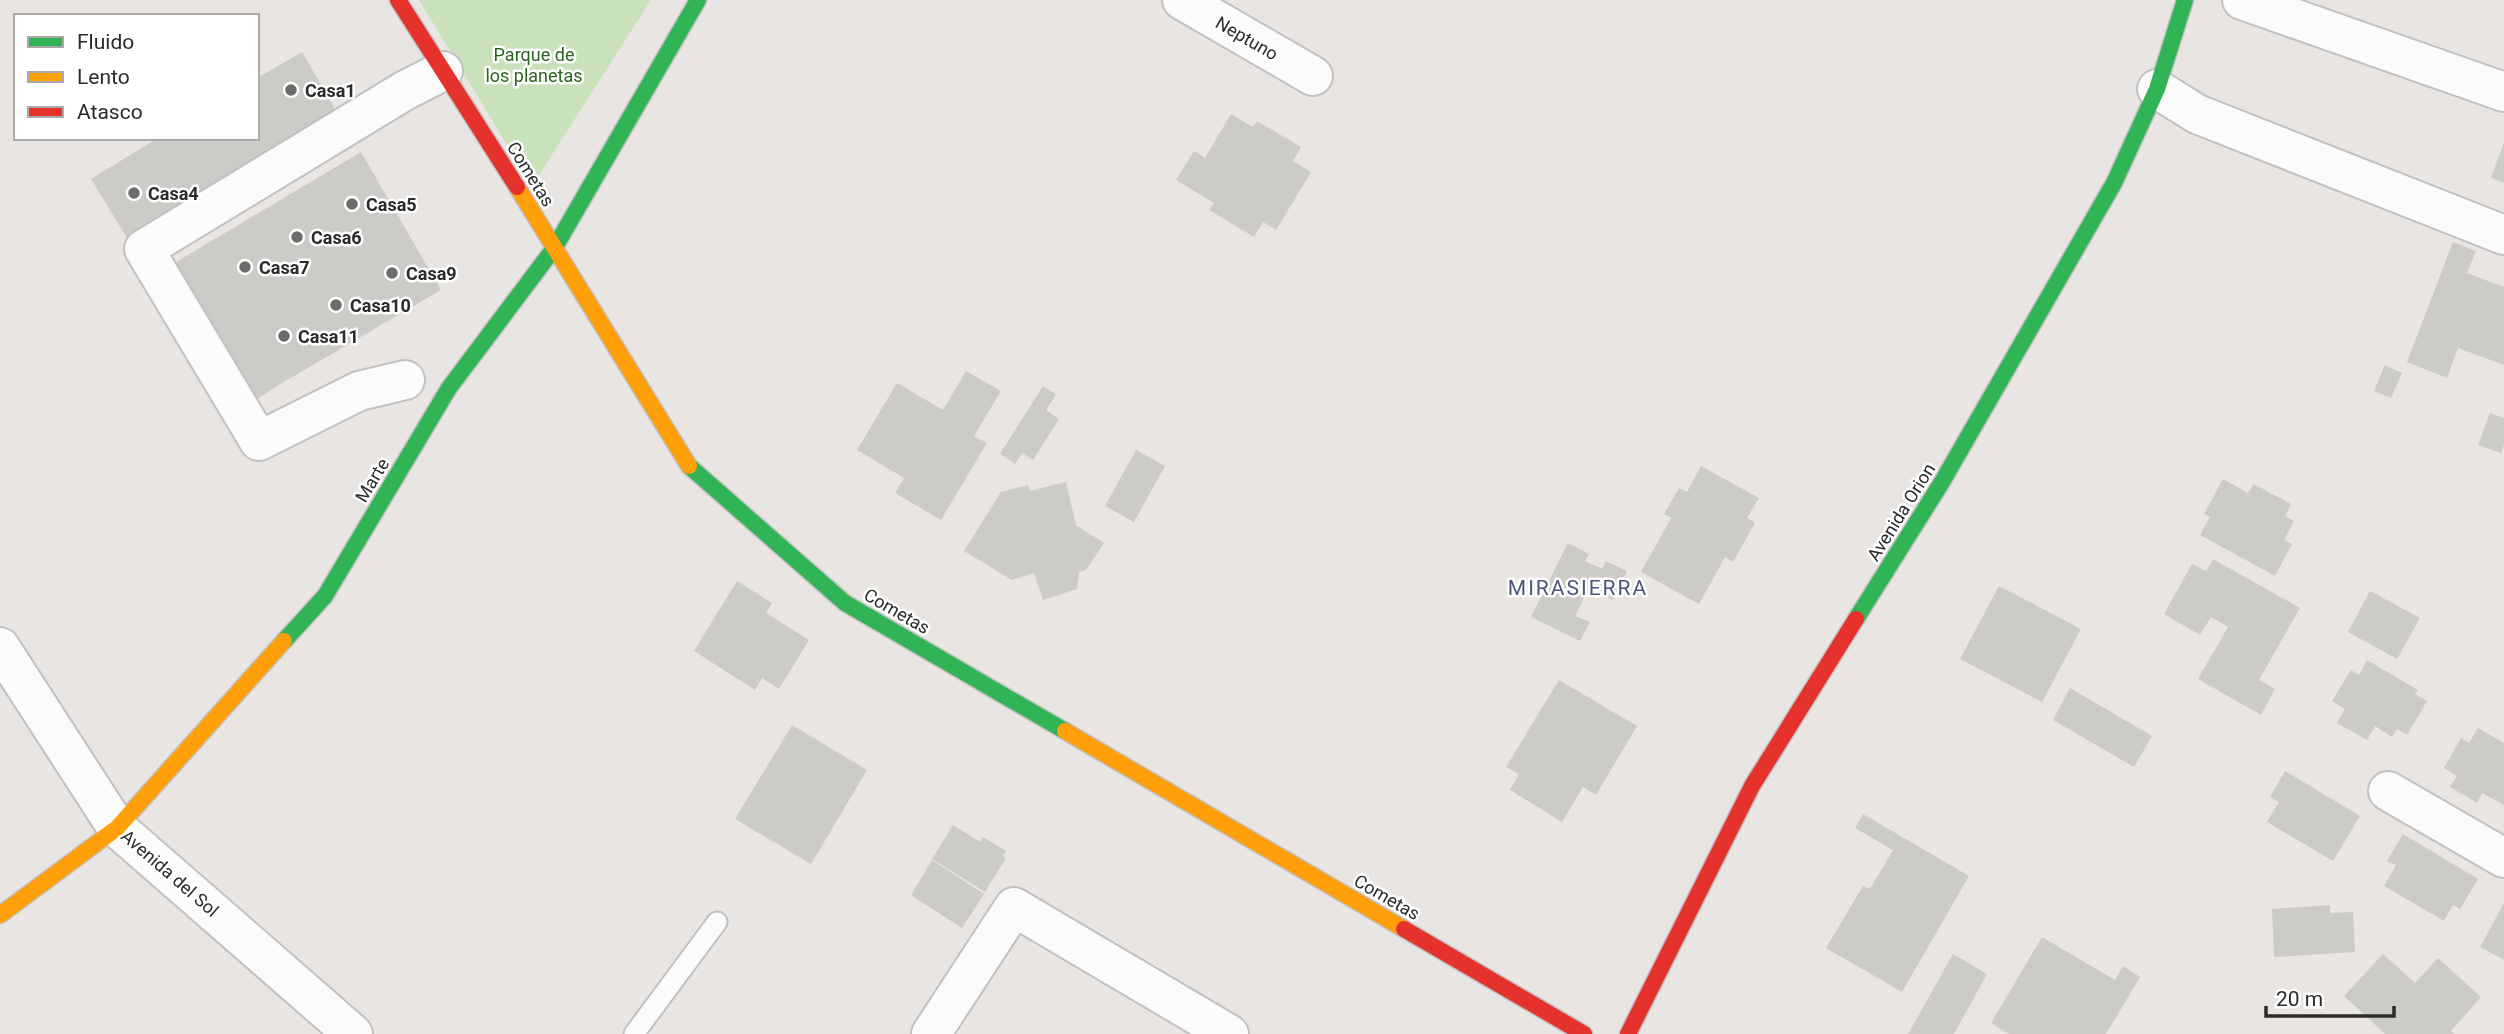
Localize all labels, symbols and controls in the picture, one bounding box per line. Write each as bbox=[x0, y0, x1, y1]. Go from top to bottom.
street label: Neptuno bbox=[1212, 12, 1282, 64]
legend bbox=[14, 14, 259, 140]
text: Fluido bbox=[77, 30, 134, 54]
park label: Parque de los planetas bbox=[485, 44, 583, 86]
text: Lento bbox=[77, 65, 130, 89]
place label: Casa1 bbox=[305, 80, 356, 101]
marker: Casa1 bbox=[283, 82, 299, 98]
text: Atasco bbox=[77, 100, 143, 124]
street label: Cometas bbox=[503, 138, 559, 210]
place label: Casa4 bbox=[148, 183, 199, 204]
marker: Casa4 bbox=[126, 185, 142, 201]
place label: Casa5 bbox=[366, 194, 417, 215]
marker: Casa5 bbox=[344, 196, 360, 212]
place label: Casa6 bbox=[311, 227, 362, 248]
marker: Casa6 bbox=[289, 229, 305, 245]
place label: Casa7 bbox=[259, 257, 310, 278]
marker: Casa7 bbox=[237, 259, 253, 275]
place label: Casa9 bbox=[406, 263, 457, 284]
marker: Casa9 bbox=[384, 265, 400, 281]
place label: Casa10 bbox=[350, 295, 411, 316]
marker: Casa10 bbox=[328, 297, 344, 313]
place label: Casa11 bbox=[298, 326, 359, 347]
marker: Casa11 bbox=[276, 328, 292, 344]
street label: Marte bbox=[351, 454, 393, 506]
street label: Avenida Orion bbox=[1863, 459, 1939, 565]
district label: MIRASIERRA bbox=[1508, 576, 1648, 600]
street label: Cometas bbox=[860, 584, 934, 638]
street label: Avenida del Sol bbox=[117, 825, 223, 921]
street label: Cometas bbox=[1350, 870, 1424, 924]
scale bar bbox=[2266, 974, 2394, 1018]
text: 20 m bbox=[2276, 987, 2323, 1011]

